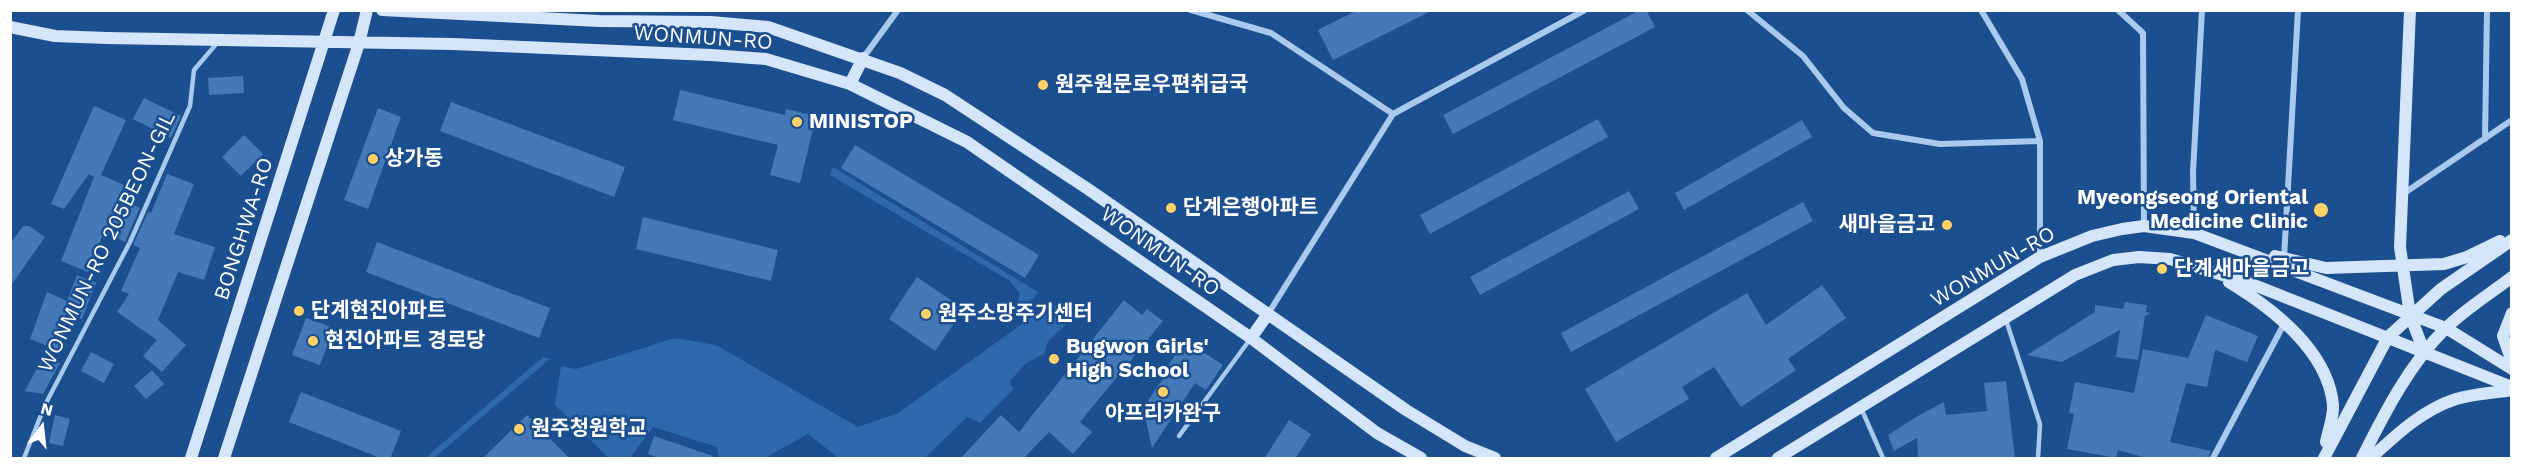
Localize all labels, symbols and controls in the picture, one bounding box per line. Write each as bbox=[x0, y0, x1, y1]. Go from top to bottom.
street label: WONMUN-RO bbox=[632, 21, 774, 55]
place label: 원주원문로우편취급국 bbox=[1055, 72, 1248, 98]
marker: 원주원문로우편취급국 bbox=[1036, 78, 1050, 92]
street label: WONMUN-RO 205BEON-GIL bbox=[33, 108, 181, 376]
place label: MINISTOP bbox=[809, 109, 913, 135]
marker: MINISTOP bbox=[790, 115, 804, 129]
place label: 상가동 bbox=[385, 146, 443, 172]
marker: 상가동 bbox=[366, 152, 380, 166]
street label: BONGHWA-RO bbox=[209, 155, 279, 303]
place label: Myeongseong Oriental Medicine Clinic bbox=[2077, 185, 2308, 235]
place label: 단계은행아파트 bbox=[1183, 195, 1318, 221]
marker: 단계은행아파트 bbox=[1164, 201, 1178, 215]
marker: Myeongseong Oriental Medicine Clinic bbox=[2312, 201, 2330, 219]
street label: WONMUN-RO bbox=[1096, 202, 1224, 302]
place label: 새마을금고 bbox=[1838, 212, 1935, 238]
marker: 새마을금고 bbox=[1940, 218, 1954, 232]
street label: WONMUN-RO bbox=[1926, 221, 2060, 313]
place label: 단계새마을금고 bbox=[2174, 256, 2309, 282]
marker: 단계새마을금고 bbox=[2155, 262, 2169, 276]
place label: 단계현진아파트 bbox=[311, 298, 446, 324]
place label: 원주소망주기센터 bbox=[938, 301, 1093, 327]
marker: 단계현진아파트 bbox=[292, 304, 306, 318]
marker: 원주소망주기센터 bbox=[919, 307, 933, 321]
place label: 현진아파트 경로당 bbox=[325, 328, 486, 354]
marker: 현진아파트 경로당 bbox=[306, 334, 320, 348]
place label: Bugwon Girls' High School bbox=[1066, 334, 1209, 384]
marker: Bugwon Girls' High School bbox=[1047, 352, 1061, 366]
marker: 아프리카완구 bbox=[1156, 385, 1170, 399]
north arrow bbox=[12, 397, 72, 457]
text: N bbox=[39, 398, 55, 420]
place label: 아프리카완구 bbox=[1105, 401, 1221, 427]
place label: 원주청원학교 bbox=[531, 416, 647, 442]
marker: 원주청원학교 bbox=[512, 422, 526, 436]

